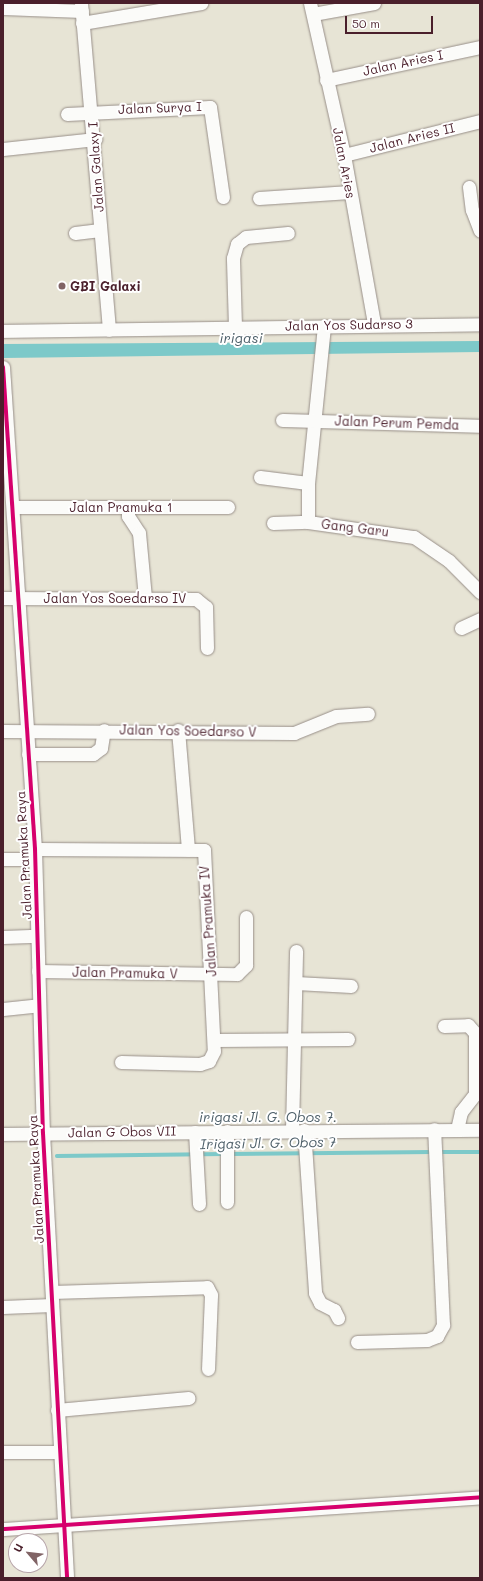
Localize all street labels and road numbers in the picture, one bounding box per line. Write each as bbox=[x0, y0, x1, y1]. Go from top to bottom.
street label: Jalan Aries I bbox=[361, 47, 445, 79]
street label: Jalan Surya I bbox=[118, 99, 202, 117]
street label: Jalan Aries II bbox=[368, 120, 456, 156]
street label: Jalan Galaxy I bbox=[85, 121, 107, 213]
street label: Jalan Aries bbox=[329, 126, 359, 200]
street label: Jalan Yos Sudarso 3 bbox=[285, 316, 413, 334]
street label: Jalan Perum Pemda bbox=[334, 413, 460, 433]
street label: Jalan Pramuka 1 bbox=[70, 499, 172, 515]
street label: Gang Garu bbox=[320, 516, 390, 540]
street label: Jalan Yos Soedarso IV bbox=[44, 590, 186, 606]
street label: Jalan Yos Soedarso V bbox=[119, 722, 257, 740]
street label: Jalan Pramuka Raya bbox=[13, 790, 35, 920]
street label: Jalan Pramuka IV bbox=[196, 865, 220, 977]
street label: Jalan Pramuka V bbox=[72, 964, 178, 982]
street label: Jalan Pramuka Raya bbox=[25, 1114, 47, 1244]
street label: Jalan G Obos VII bbox=[68, 1123, 176, 1141]

